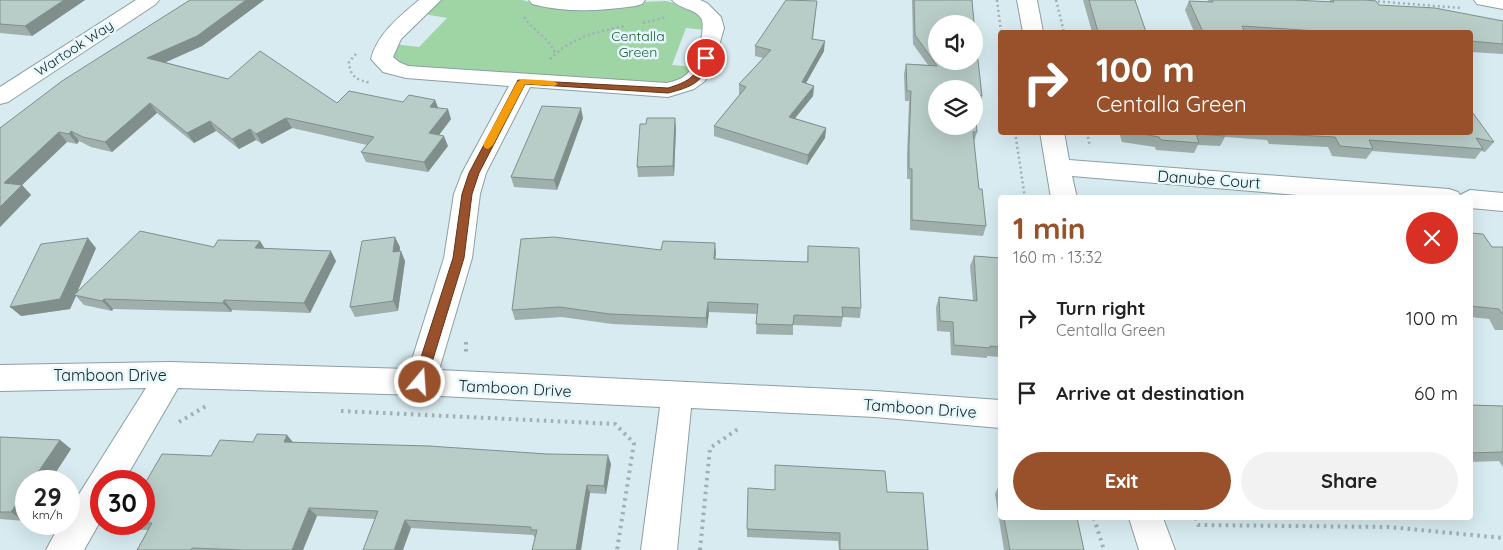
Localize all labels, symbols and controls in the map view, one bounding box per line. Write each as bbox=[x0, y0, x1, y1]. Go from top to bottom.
map controls bbox=[928, 15, 983, 135]
button: sound bbox=[928, 15, 983, 70]
street label: Wartook Way bbox=[31, 16, 117, 80]
park label: Centalla Green bbox=[611, 27, 665, 61]
pin bbox=[685, 37, 727, 79]
icon: arrive bbox=[692, 44, 720, 72]
text: 100 m bbox=[1096, 47, 1195, 91]
icon: right bbox=[1013, 50, 1078, 115]
button: layers bbox=[928, 80, 983, 135]
text: Centalla Green bbox=[1096, 90, 1247, 118]
street label: Danube Court bbox=[1157, 165, 1261, 193]
text: 1 min bbox=[1013, 209, 1086, 247]
button: close bbox=[1406, 212, 1458, 264]
text: 160 m · 13:32 bbox=[1013, 247, 1102, 267]
text: Turn right bbox=[1056, 296, 1145, 320]
icon: right bbox=[1013, 304, 1041, 332]
text: 100 m bbox=[1406, 306, 1458, 330]
text: Centalla Green bbox=[1056, 320, 1166, 340]
position arrow bbox=[393, 355, 445, 407]
street label: Tamboon Drive bbox=[53, 365, 167, 385]
street label: Tamboon Drive bbox=[458, 375, 572, 401]
icon: arrive bbox=[1013, 379, 1041, 407]
text: Arrive at destination bbox=[1056, 381, 1245, 405]
text: 60 m bbox=[1414, 381, 1458, 405]
street label: Tamboon Drive bbox=[863, 394, 977, 422]
button: Exit bbox=[1013, 452, 1231, 510]
button: Share bbox=[1241, 452, 1458, 510]
speed limit sign: 30 bbox=[90, 470, 155, 535]
text: 29 bbox=[33, 481, 62, 512]
text: km/h bbox=[32, 507, 63, 522]

